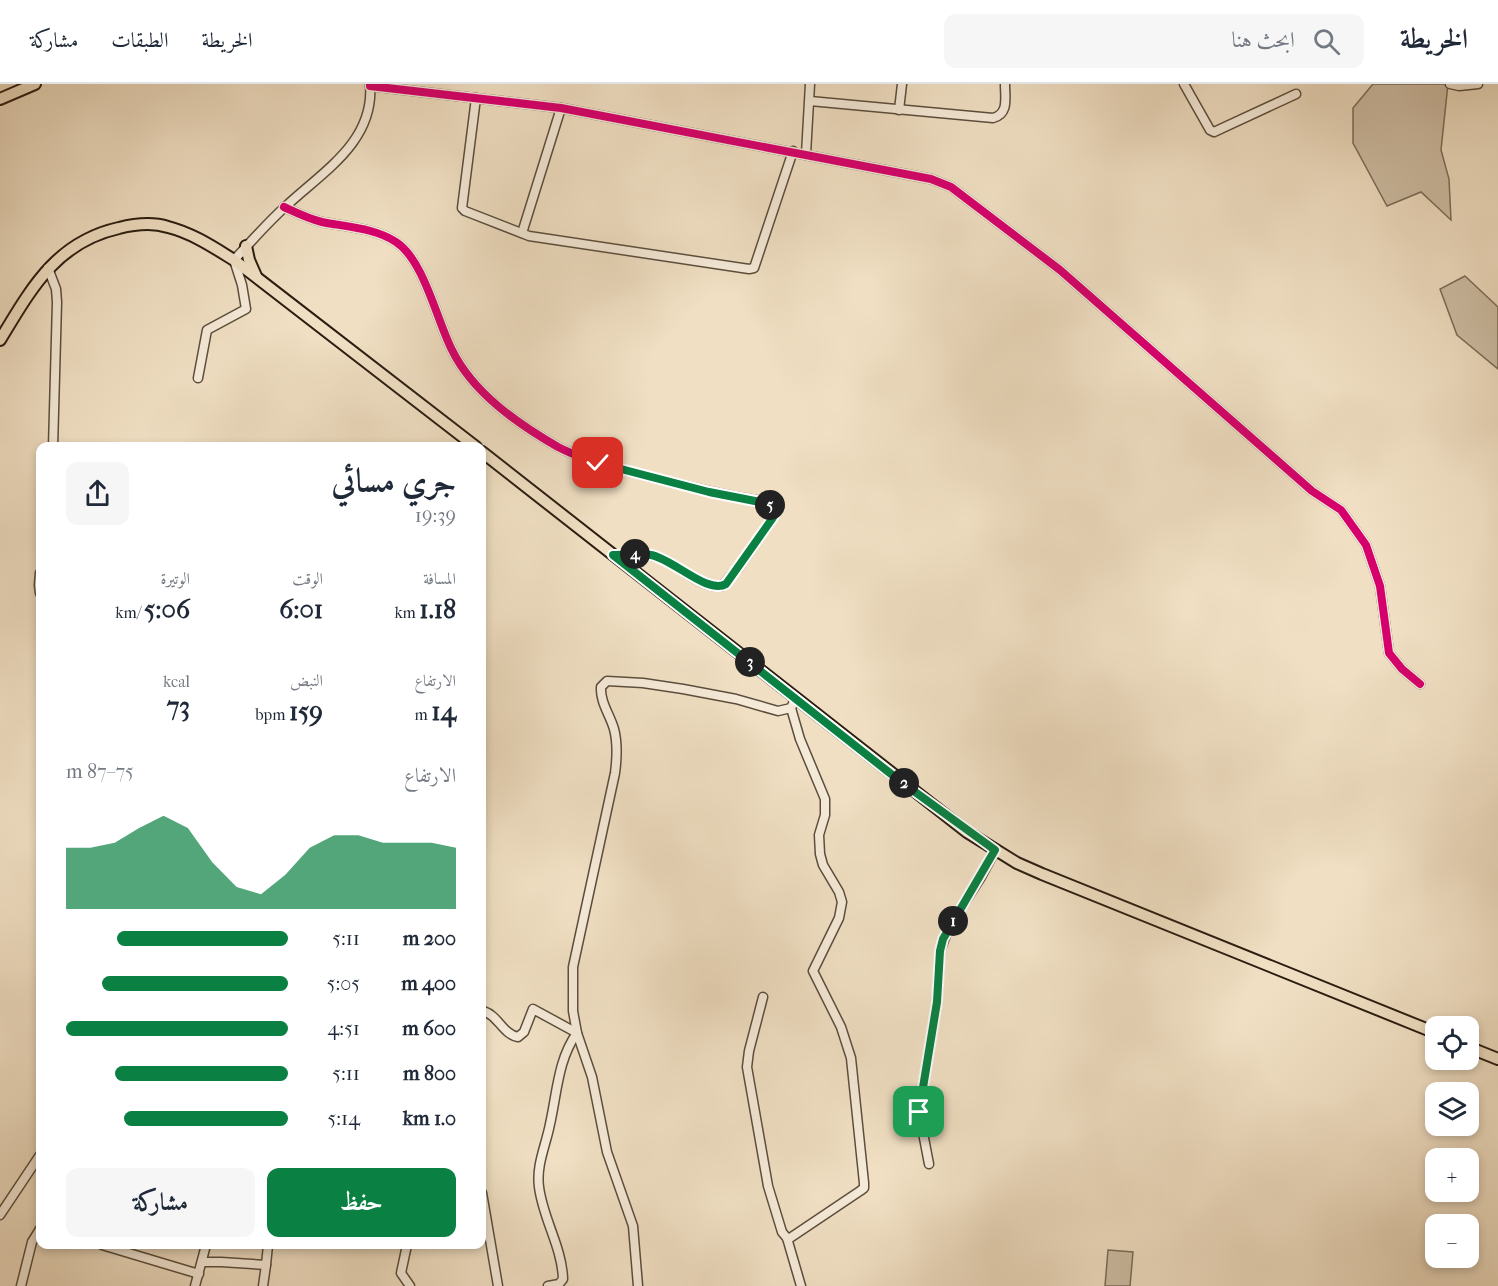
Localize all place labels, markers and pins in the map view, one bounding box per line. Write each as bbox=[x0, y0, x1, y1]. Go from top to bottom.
pin bbox=[572, 437, 623, 488]
pin: 5 bbox=[755, 490, 785, 520]
pin: 4 bbox=[620, 539, 650, 569]
pin: 3 bbox=[735, 647, 765, 677]
pin: 2 bbox=[889, 768, 919, 798]
pin: 1 bbox=[938, 906, 968, 936]
pin bbox=[893, 1086, 944, 1137]

